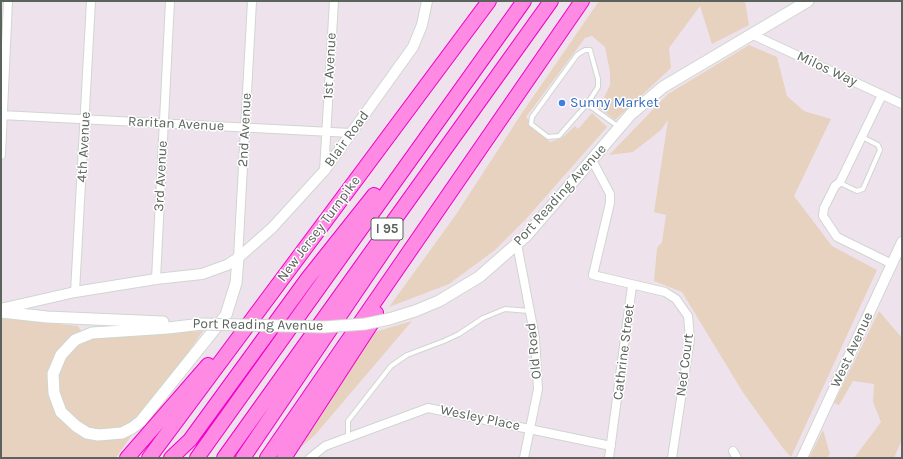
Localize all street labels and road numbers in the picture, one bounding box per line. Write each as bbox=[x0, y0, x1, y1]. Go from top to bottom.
street label: 1st Avenue bbox=[320, 32, 340, 100]
street label: Milos Way bbox=[794, 48, 860, 90]
street label: 2nd Avenue bbox=[235, 92, 255, 168]
street label: Blair Road bbox=[321, 108, 373, 170]
street label: 4th Avenue bbox=[74, 111, 94, 183]
street label: Raritan Avenue bbox=[127, 113, 225, 135]
street label: 3rd Avenue bbox=[151, 140, 171, 212]
street label: Port Reading Avenue bbox=[510, 141, 610, 249]
street label: New Jersey Turnpike bbox=[274, 173, 364, 285]
road number: I 95 bbox=[371, 218, 403, 240]
street label: Cathrine Street bbox=[610, 303, 638, 401]
street label: West Avenue bbox=[827, 310, 877, 390]
street label: Port Reading Avenue bbox=[192, 315, 324, 335]
street label: Old Road bbox=[523, 322, 545, 380]
street label: Ned Court bbox=[673, 333, 697, 397]
street label: Wesley Place bbox=[438, 401, 522, 435]

